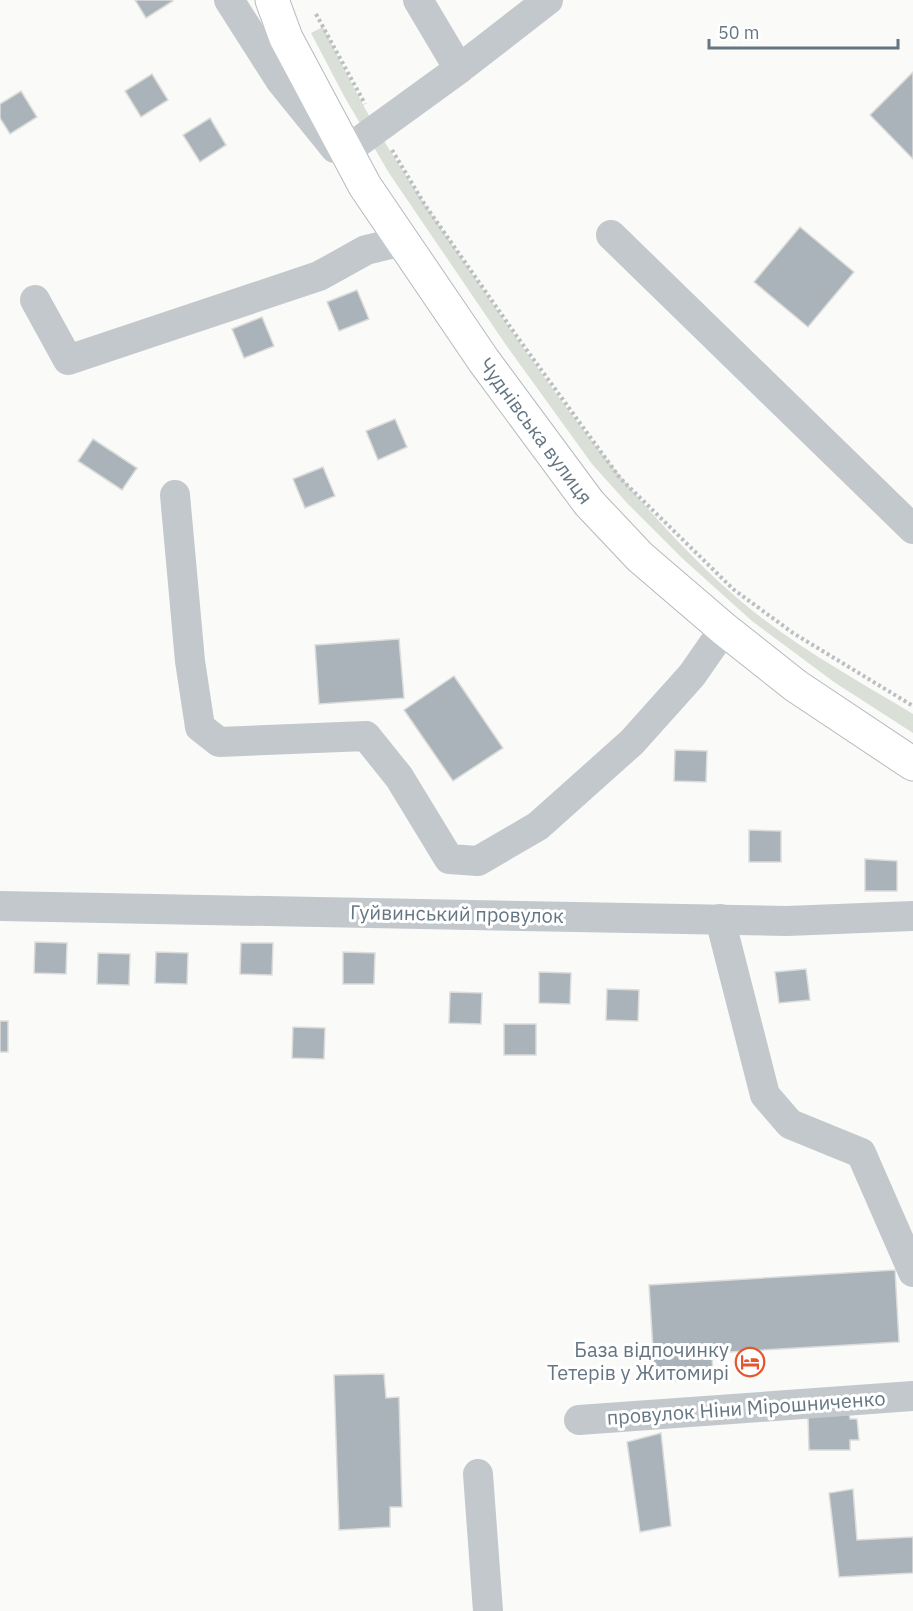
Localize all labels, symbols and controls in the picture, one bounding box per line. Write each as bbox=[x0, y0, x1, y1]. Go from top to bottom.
scale bar bbox=[709, 12, 898, 50]
text: 50 m bbox=[718, 21, 760, 44]
street label: Чуднівська вулиця bbox=[473, 352, 599, 509]
street label: Гуйвинський провулок bbox=[350, 898, 564, 929]
place label: База відпочинку Тетерів у Житомирі bbox=[547, 1336, 729, 1386]
hotel icon: База відпочинку Тетерів у Житомирі bbox=[734, 1346, 766, 1378]
street label: провулок Ніни Мірошниченко bbox=[606, 1384, 886, 1431]

